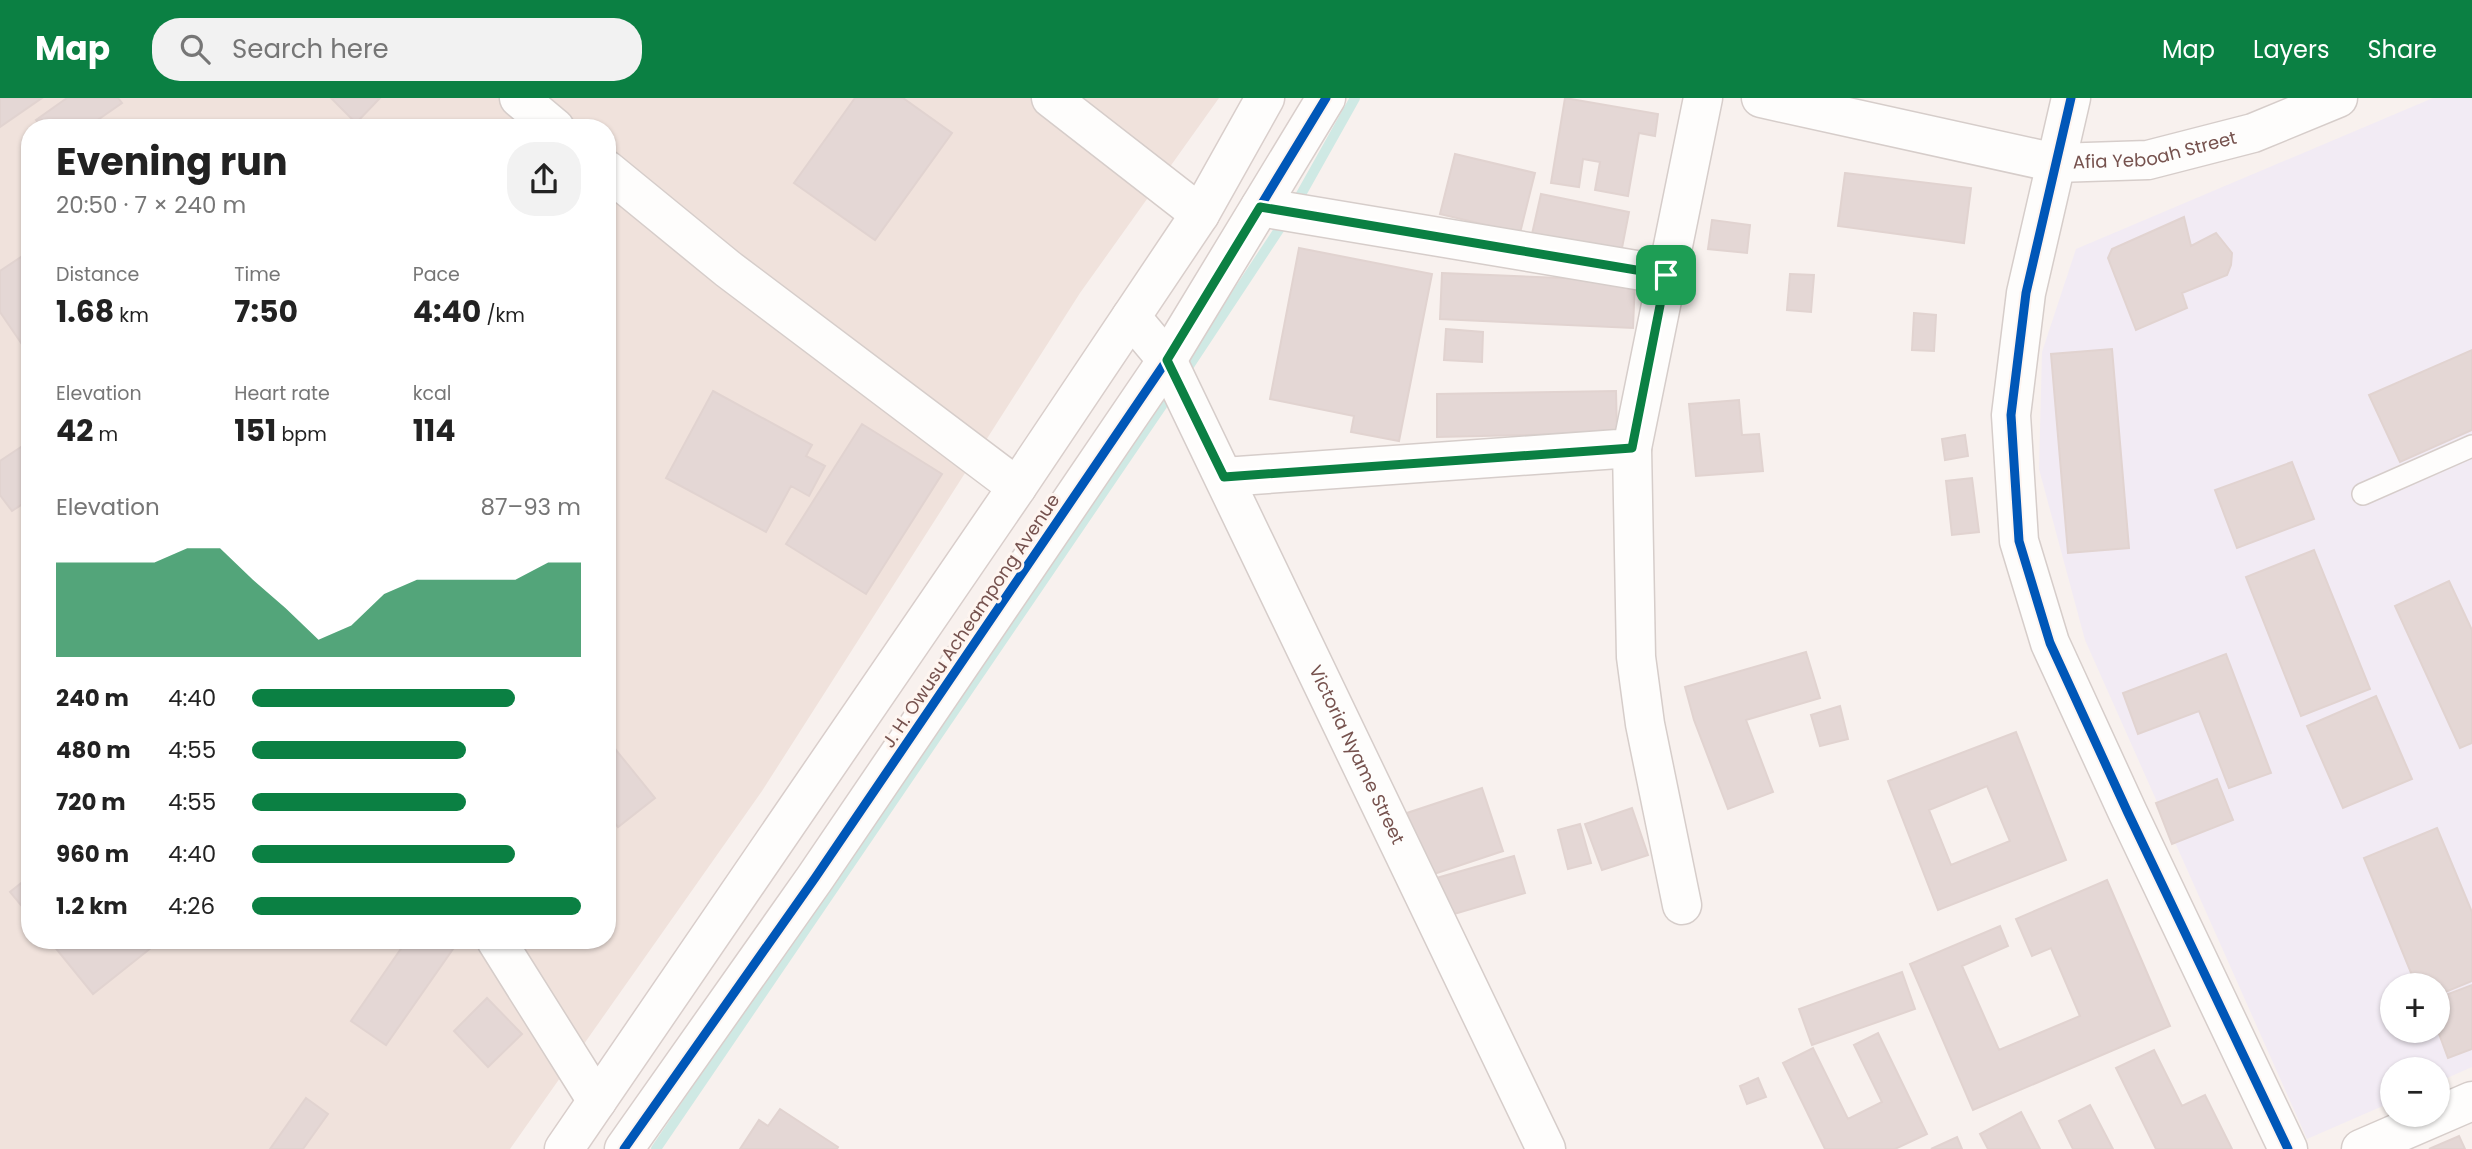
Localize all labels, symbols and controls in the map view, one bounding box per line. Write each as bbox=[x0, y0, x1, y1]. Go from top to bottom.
search box bbox=[152, 18, 642, 81]
text: Map bbox=[35, 25, 110, 72]
icon: search bbox=[176, 30, 214, 68]
text: Search here bbox=[232, 31, 389, 67]
text: Map bbox=[2162, 33, 2215, 66]
text: Layers bbox=[2253, 33, 2329, 66]
text: Share bbox=[2367, 33, 2437, 66]
street label: Afia Yeboah Street bbox=[2072, 125, 2239, 174]
text: Evening run bbox=[56, 135, 288, 188]
button: share bbox=[507, 142, 581, 216]
text: 20:50 · 7 × 240 m bbox=[56, 189, 246, 221]
pin bbox=[1636, 245, 1696, 305]
icon: arrive bbox=[1647, 256, 1685, 294]
text: Distance bbox=[56, 261, 139, 288]
text: Time bbox=[234, 261, 281, 288]
text: Pace bbox=[413, 261, 460, 288]
text: 1.68 bbox=[56, 290, 114, 333]
text: 7:50 bbox=[234, 290, 298, 333]
text: 4:40 bbox=[413, 290, 481, 333]
text: km bbox=[114, 302, 149, 329]
text: /km bbox=[481, 302, 525, 329]
text: Elevation bbox=[56, 380, 142, 407]
text: Heart rate bbox=[234, 380, 330, 407]
text: kcal bbox=[413, 380, 452, 407]
text: 42 bbox=[56, 409, 93, 452]
text: 151 bbox=[234, 409, 276, 452]
text: 114 bbox=[413, 409, 456, 452]
text: m bbox=[93, 421, 118, 448]
text: bpm bbox=[276, 421, 327, 448]
street label: J. H. Owusu Acheampong Avenue bbox=[876, 489, 1065, 753]
text: Elevation bbox=[56, 491, 160, 523]
text: 87–93 m bbox=[480, 491, 581, 523]
street label: Victoria Nyame Street bbox=[1303, 661, 1411, 848]
text: 240 m bbox=[56, 682, 129, 714]
text: 4:40 bbox=[168, 682, 216, 714]
text: 480 m bbox=[56, 734, 131, 766]
text: 4:55 bbox=[168, 734, 216, 766]
text: 720 m bbox=[56, 786, 126, 818]
text: 4:55 bbox=[168, 786, 216, 818]
text: 960 m bbox=[56, 838, 129, 870]
text: 4:40 bbox=[168, 838, 216, 870]
text: 1.2 km bbox=[56, 890, 128, 922]
text: 4:26 bbox=[168, 890, 215, 922]
map controls bbox=[2380, 973, 2450, 1127]
button: + bbox=[2380, 973, 2450, 1043]
button: − bbox=[2380, 1057, 2450, 1127]

